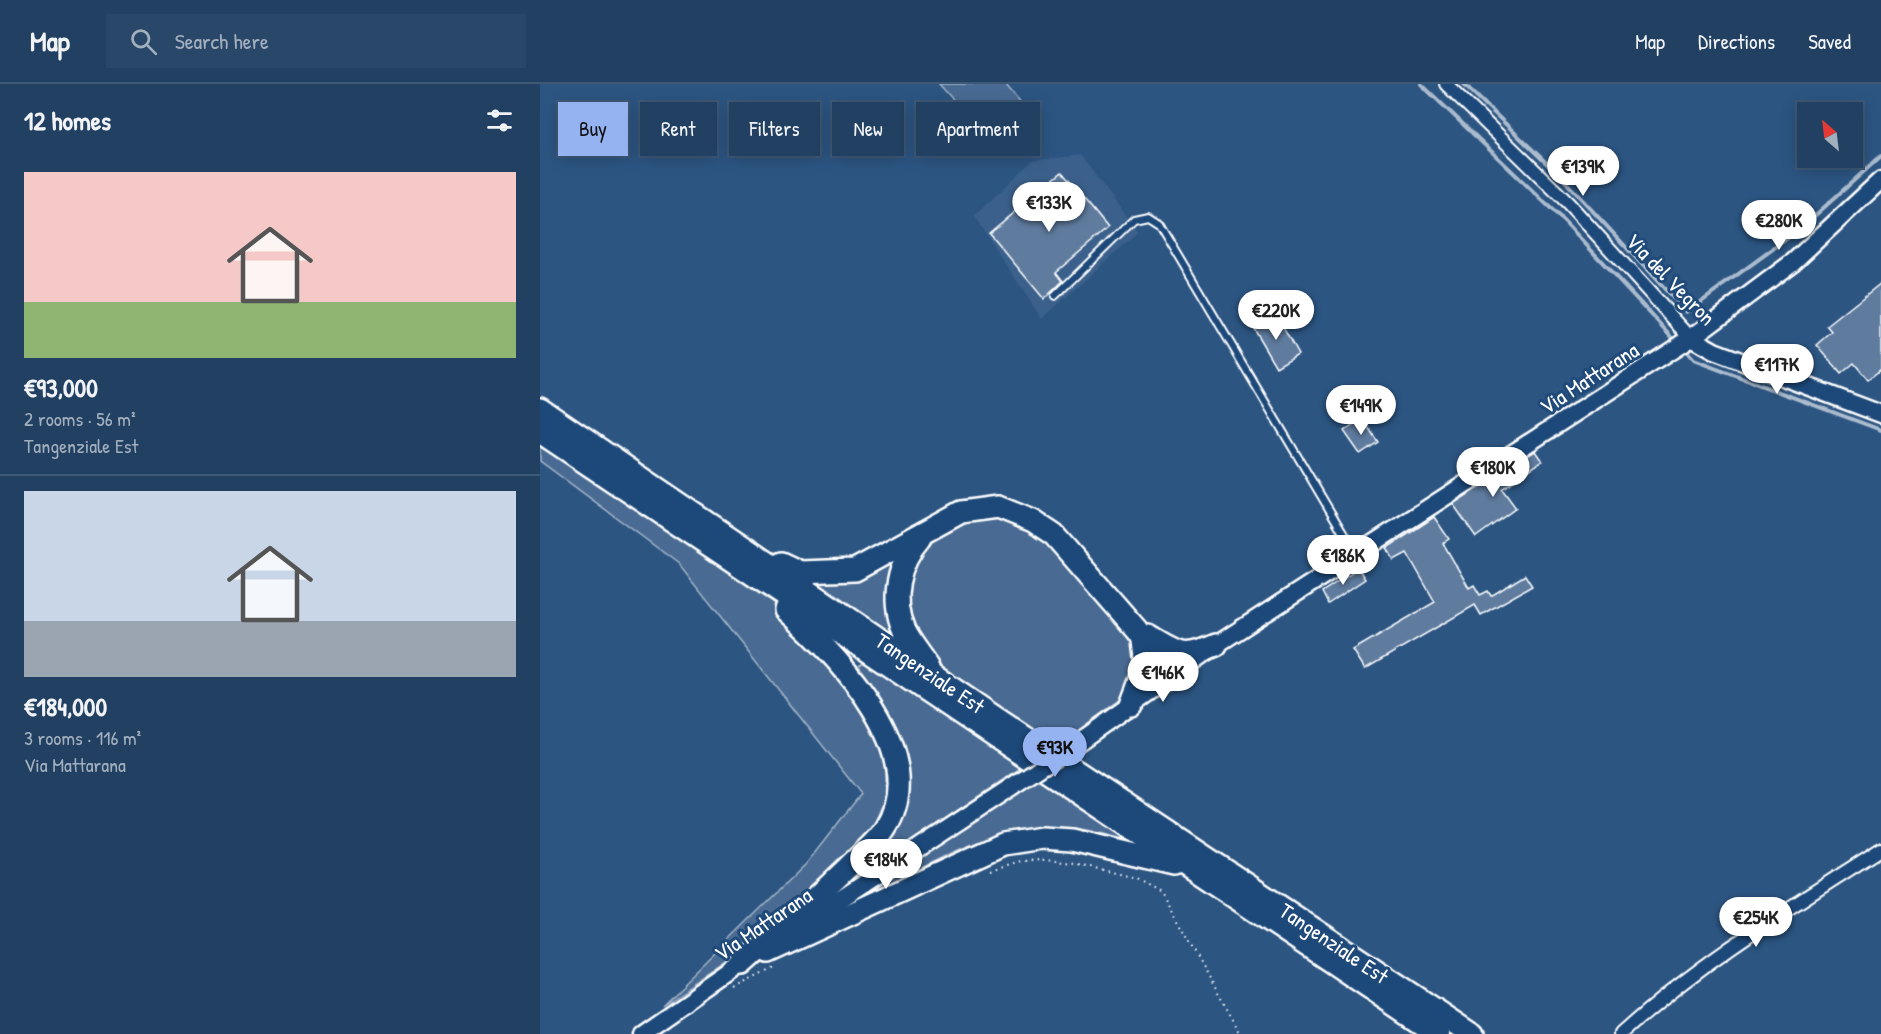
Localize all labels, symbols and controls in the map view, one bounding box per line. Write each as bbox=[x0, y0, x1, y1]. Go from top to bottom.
search box bbox=[106, 14, 526, 68]
text: Map bbox=[30, 22, 70, 60]
icon: search bbox=[127, 25, 160, 58]
text: Search here bbox=[175, 26, 269, 56]
text: Map bbox=[1635, 27, 1665, 56]
text: Directions bbox=[1698, 27, 1775, 56]
text: Saved bbox=[1808, 27, 1851, 56]
chip: Buy bbox=[558, 102, 628, 156]
chip: Rent bbox=[640, 102, 717, 156]
chip: Filters bbox=[729, 102, 820, 156]
chip: New bbox=[832, 102, 904, 156]
chip: Apartment bbox=[916, 102, 1040, 156]
north arrow bbox=[1797, 102, 1863, 168]
map controls bbox=[1797, 102, 1863, 168]
text: 12 homes bbox=[24, 103, 111, 138]
icon: filters bbox=[483, 104, 516, 137]
pin: €139K bbox=[1541, 146, 1625, 197]
text: €139K bbox=[1561, 152, 1605, 179]
pin: €133K bbox=[1007, 182, 1091, 233]
text: €133K bbox=[1026, 188, 1072, 215]
pin: €280K bbox=[1737, 200, 1821, 251]
text: €280K bbox=[1755, 206, 1803, 233]
icon: home bbox=[216, 211, 324, 319]
street label: Via del Vegron bbox=[1619, 226, 1723, 332]
pin: €220K bbox=[1234, 290, 1318, 341]
text: €220K bbox=[1252, 296, 1300, 323]
street label: Via Mattarana bbox=[1534, 335, 1644, 421]
pin: €117K bbox=[1735, 344, 1819, 395]
text: €117K bbox=[1755, 350, 1799, 377]
text: €93,000 bbox=[24, 370, 98, 405]
pin: €149K bbox=[1319, 385, 1403, 436]
text: €149K bbox=[1340, 391, 1382, 418]
text: 2 rooms · 56 m² bbox=[24, 405, 136, 432]
text: Tangenziale Est bbox=[24, 432, 138, 459]
pin: €180K bbox=[1451, 447, 1535, 498]
text: €180K bbox=[1471, 453, 1515, 480]
icon: home bbox=[216, 530, 324, 638]
pin: €186K bbox=[1301, 535, 1385, 586]
text: €186K bbox=[1321, 541, 1365, 568]
street label: Tangenziale Est bbox=[869, 625, 991, 721]
pin: €146K bbox=[1121, 652, 1205, 703]
text: €146K bbox=[1142, 658, 1184, 685]
text: €184,000 bbox=[24, 689, 107, 724]
text: 3 rooms · 116 m² bbox=[24, 724, 141, 751]
pin: €93K bbox=[1019, 727, 1091, 778]
text: €93K bbox=[1037, 733, 1073, 760]
text: Via Mattarana bbox=[24, 751, 126, 778]
pin: €184K bbox=[844, 839, 928, 890]
text: €184K bbox=[864, 845, 908, 872]
street label: Via Mattarana bbox=[708, 880, 818, 968]
street label: Tangenziale Est bbox=[1273, 895, 1395, 991]
pin: €254K bbox=[1714, 897, 1798, 948]
text: €254K bbox=[1733, 903, 1779, 930]

